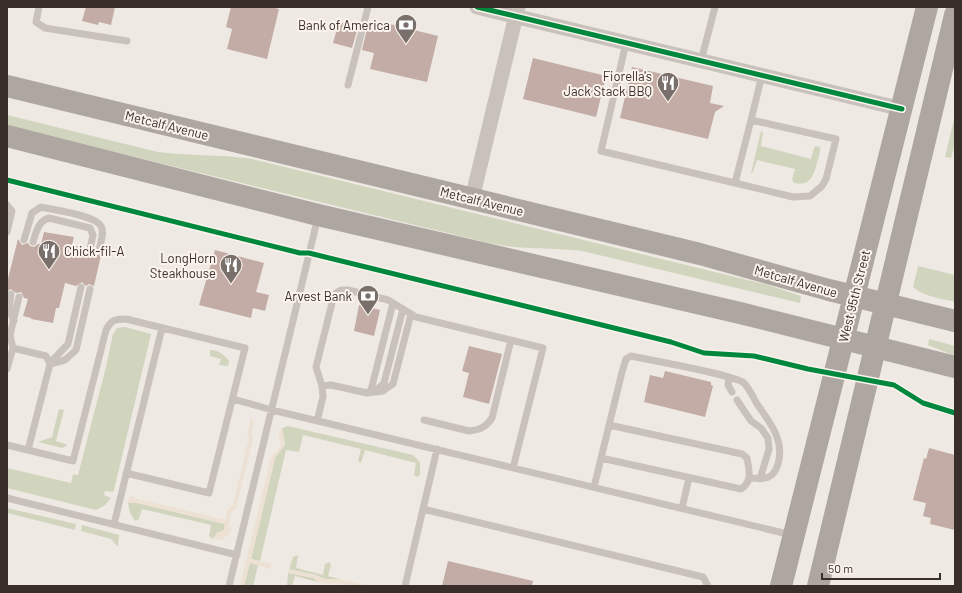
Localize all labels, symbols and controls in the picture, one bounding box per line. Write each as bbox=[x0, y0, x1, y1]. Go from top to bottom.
bank icon: Bank of America bbox=[393, 12, 419, 45]
place label: Bank of America bbox=[298, 17, 390, 33]
place label: Fiorella's Jack Stack BBQ bbox=[563, 68, 652, 99]
restaurant icon: Fiorella's Jack Stack BBQ bbox=[655, 70, 681, 103]
street label: Metcalf Avenue bbox=[124, 107, 211, 143]
street label: Metcalf Avenue bbox=[439, 183, 526, 219]
restaurant icon: Chick-fil-A bbox=[36, 238, 62, 271]
place label: Chick-fil-A bbox=[64, 243, 124, 259]
street label: West 95th Street bbox=[835, 248, 873, 344]
place label: LongHorn Steakhouse bbox=[150, 250, 216, 281]
restaurant icon: LongHorn Steakhouse bbox=[218, 252, 244, 285]
street label: Metcalf Avenue bbox=[753, 262, 839, 301]
bank icon: Arvest Bank bbox=[355, 283, 381, 316]
place label: Arvest Bank bbox=[284, 288, 352, 304]
scale bar bbox=[822, 555, 940, 581]
text: 50 m bbox=[828, 561, 853, 575]

